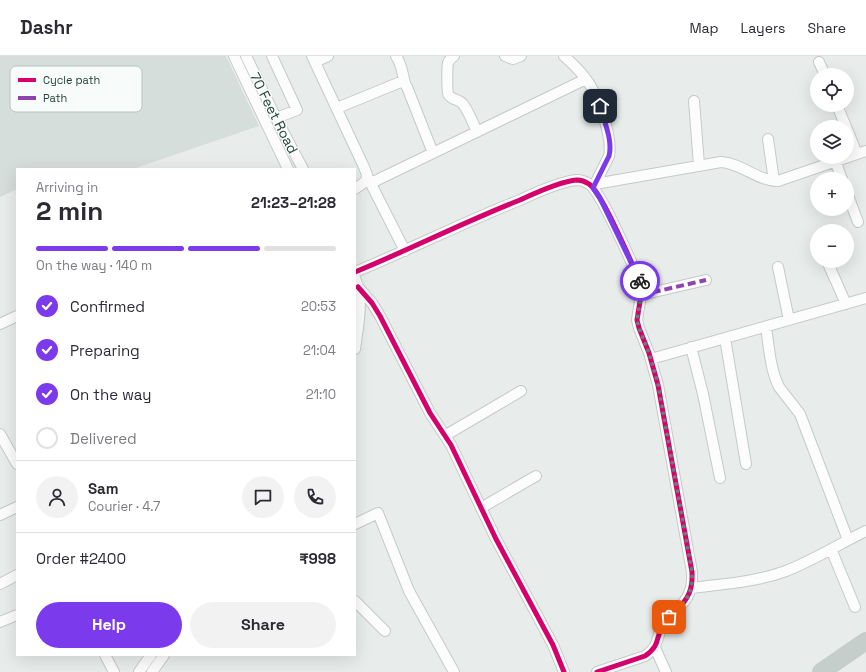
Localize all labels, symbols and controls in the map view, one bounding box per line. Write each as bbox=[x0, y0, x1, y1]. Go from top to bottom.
text: Dashr bbox=[20, 15, 73, 40]
text: Map bbox=[689, 19, 719, 37]
text: Layers bbox=[741, 19, 785, 37]
text: Share bbox=[807, 19, 846, 37]
legend bbox=[10, 66, 142, 112]
map controls bbox=[810, 68, 854, 268]
button: locate bbox=[810, 68, 854, 112]
street label: 70 Feet Road bbox=[246, 69, 302, 157]
text: Cycle path bbox=[43, 73, 100, 87]
pin bbox=[583, 89, 617, 123]
text: Path bbox=[43, 91, 67, 105]
icon: home bbox=[589, 95, 611, 117]
button: layers bbox=[810, 120, 854, 164]
button: + bbox=[810, 172, 854, 216]
text: Arriving in bbox=[36, 179, 98, 196]
text: 21:23–21:28 bbox=[251, 193, 336, 212]
text: 2 min bbox=[36, 194, 103, 228]
button: − bbox=[810, 224, 854, 268]
text: On the way · 140 m bbox=[36, 257, 152, 274]
courier bbox=[620, 261, 660, 301]
icon: bike bbox=[629, 270, 651, 292]
icon: check bbox=[36, 295, 58, 317]
text: Confirmed bbox=[70, 297, 145, 316]
text: 20:53 bbox=[301, 298, 336, 315]
icon: check bbox=[36, 339, 58, 361]
text: Preparing bbox=[70, 341, 140, 360]
text: 21:04 bbox=[303, 342, 336, 359]
icon: check bbox=[36, 383, 58, 405]
text: On the way bbox=[70, 385, 151, 404]
text: 21:10 bbox=[306, 386, 336, 403]
text: Delivered bbox=[70, 429, 137, 448]
button: person bbox=[36, 476, 78, 518]
button: chat bbox=[242, 476, 284, 518]
button: phone bbox=[294, 476, 336, 518]
text: Sam bbox=[88, 479, 119, 498]
text: Courier · 4.7 bbox=[88, 498, 160, 515]
text: Order #2400 bbox=[36, 549, 126, 568]
text: ₹998 bbox=[299, 549, 336, 568]
pin bbox=[652, 600, 686, 634]
button: Help bbox=[36, 602, 182, 648]
button: Share bbox=[190, 602, 336, 648]
icon: bag bbox=[658, 606, 680, 628]

